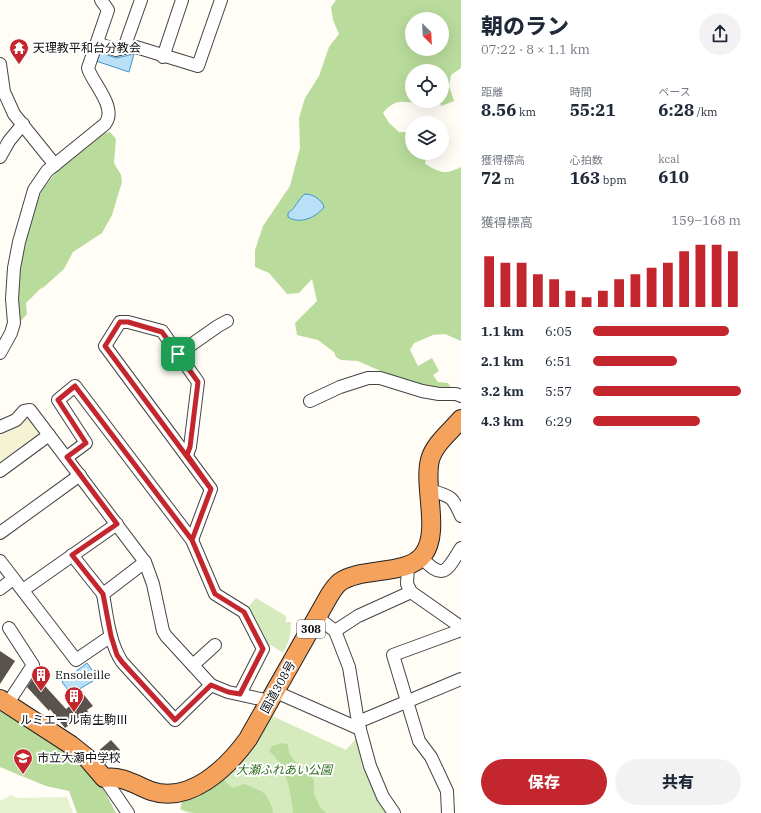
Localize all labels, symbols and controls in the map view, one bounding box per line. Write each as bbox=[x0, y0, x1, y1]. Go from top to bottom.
text: 朝のラン bbox=[481, 11, 569, 40]
north arrow bbox=[405, 12, 449, 56]
map controls bbox=[405, 12, 449, 160]
button: share bbox=[699, 13, 741, 55]
temple icon: 天理教平和台分教会 bbox=[8, 37, 30, 65]
place label: 天理教平和台分教会 bbox=[33, 40, 141, 55]
text: 07:22 · 8 × 1.1 km bbox=[481, 41, 590, 58]
button: locate bbox=[405, 64, 449, 108]
text: 距離 bbox=[481, 85, 503, 99]
text: 時間 bbox=[570, 85, 592, 99]
text: ペース bbox=[658, 85, 691, 99]
text: 8.56 bbox=[481, 99, 516, 121]
text: 55:21 bbox=[570, 99, 616, 121]
text: 6:28 bbox=[658, 99, 694, 121]
text: km bbox=[516, 105, 536, 119]
text: /km bbox=[694, 105, 718, 119]
button: layers bbox=[405, 116, 449, 160]
text: kcal bbox=[658, 152, 680, 166]
text: 獲得標高 bbox=[481, 153, 525, 167]
text: 心拍数 bbox=[570, 153, 603, 167]
text: 610 bbox=[658, 166, 689, 188]
text: 72 bbox=[481, 167, 501, 189]
text: 163 bbox=[570, 167, 600, 189]
text: m bbox=[501, 173, 514, 187]
text: bpm bbox=[600, 173, 627, 187]
text: 159–168 m bbox=[671, 212, 741, 229]
text: 獲得標高 bbox=[481, 214, 533, 231]
text: 1.1 km bbox=[481, 323, 524, 340]
text: 6:05 bbox=[545, 323, 572, 340]
pin bbox=[161, 337, 195, 371]
icon: arrive bbox=[167, 343, 189, 365]
text: 2.1 km bbox=[481, 353, 524, 370]
text: 6:51 bbox=[545, 353, 572, 370]
text: 3.2 km bbox=[481, 383, 524, 400]
text: 5:57 bbox=[545, 383, 572, 400]
text: 4.3 km bbox=[481, 413, 524, 430]
text: 6:29 bbox=[545, 413, 572, 430]
road number: 308 bbox=[297, 620, 325, 638]
street label: 国道308号 bbox=[257, 658, 298, 716]
building icon: Ensoleille bbox=[30, 664, 52, 692]
place label: Ensoleille bbox=[55, 667, 110, 682]
building icon: ルミエール南生駒Ⅲ bbox=[63, 685, 85, 713]
place label: ルミエール南生駒Ⅲ bbox=[20, 712, 128, 727]
school or university icon: 市立大瀬中学校 bbox=[12, 747, 34, 775]
place label: 市立大瀬中学校 bbox=[37, 750, 121, 765]
button: 保存 bbox=[481, 759, 607, 805]
button: 共有 bbox=[615, 759, 741, 805]
park label: 大瀬ふれあい公園 bbox=[236, 762, 334, 777]

